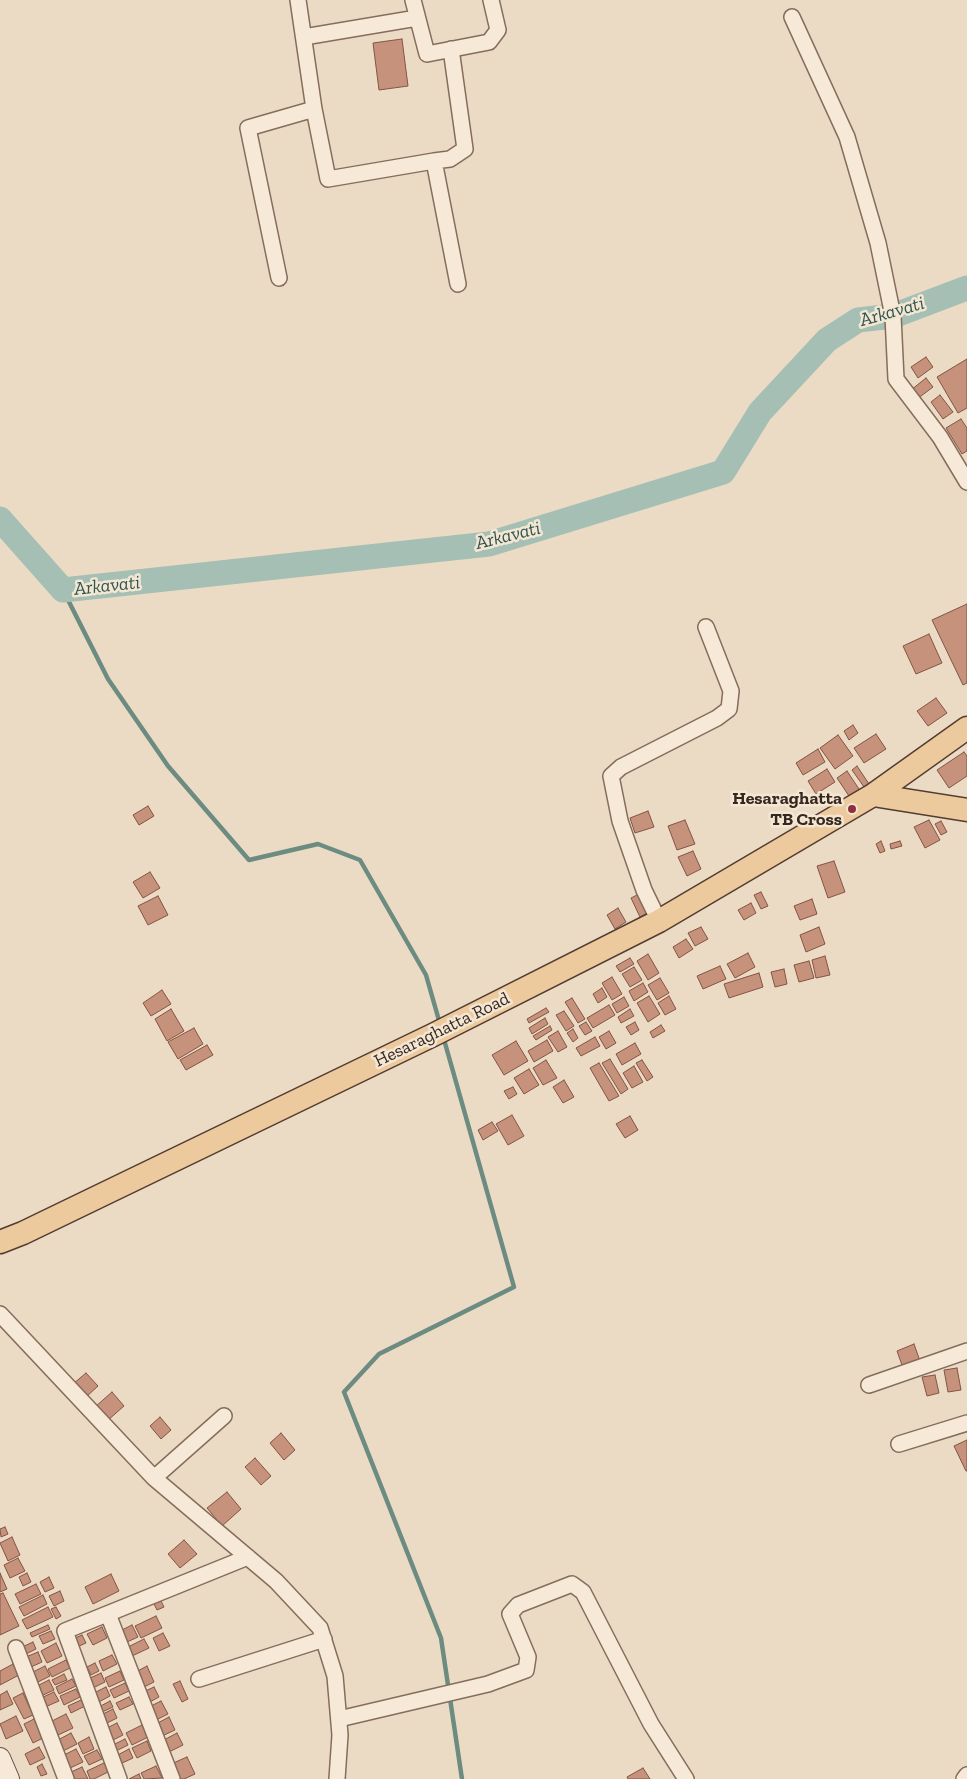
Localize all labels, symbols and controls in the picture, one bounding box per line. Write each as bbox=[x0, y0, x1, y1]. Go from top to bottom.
water label: Arkavati bbox=[857, 292, 927, 332]
water label: Arkavati bbox=[473, 517, 543, 555]
water label: Arkavati bbox=[73, 571, 141, 601]
place label: Hesaraghatta TB Cross bbox=[732, 788, 842, 831]
marker: Hesaraghatta TB Cross bbox=[846, 803, 858, 815]
street label: Hesaraghatta Road bbox=[371, 988, 513, 1072]

